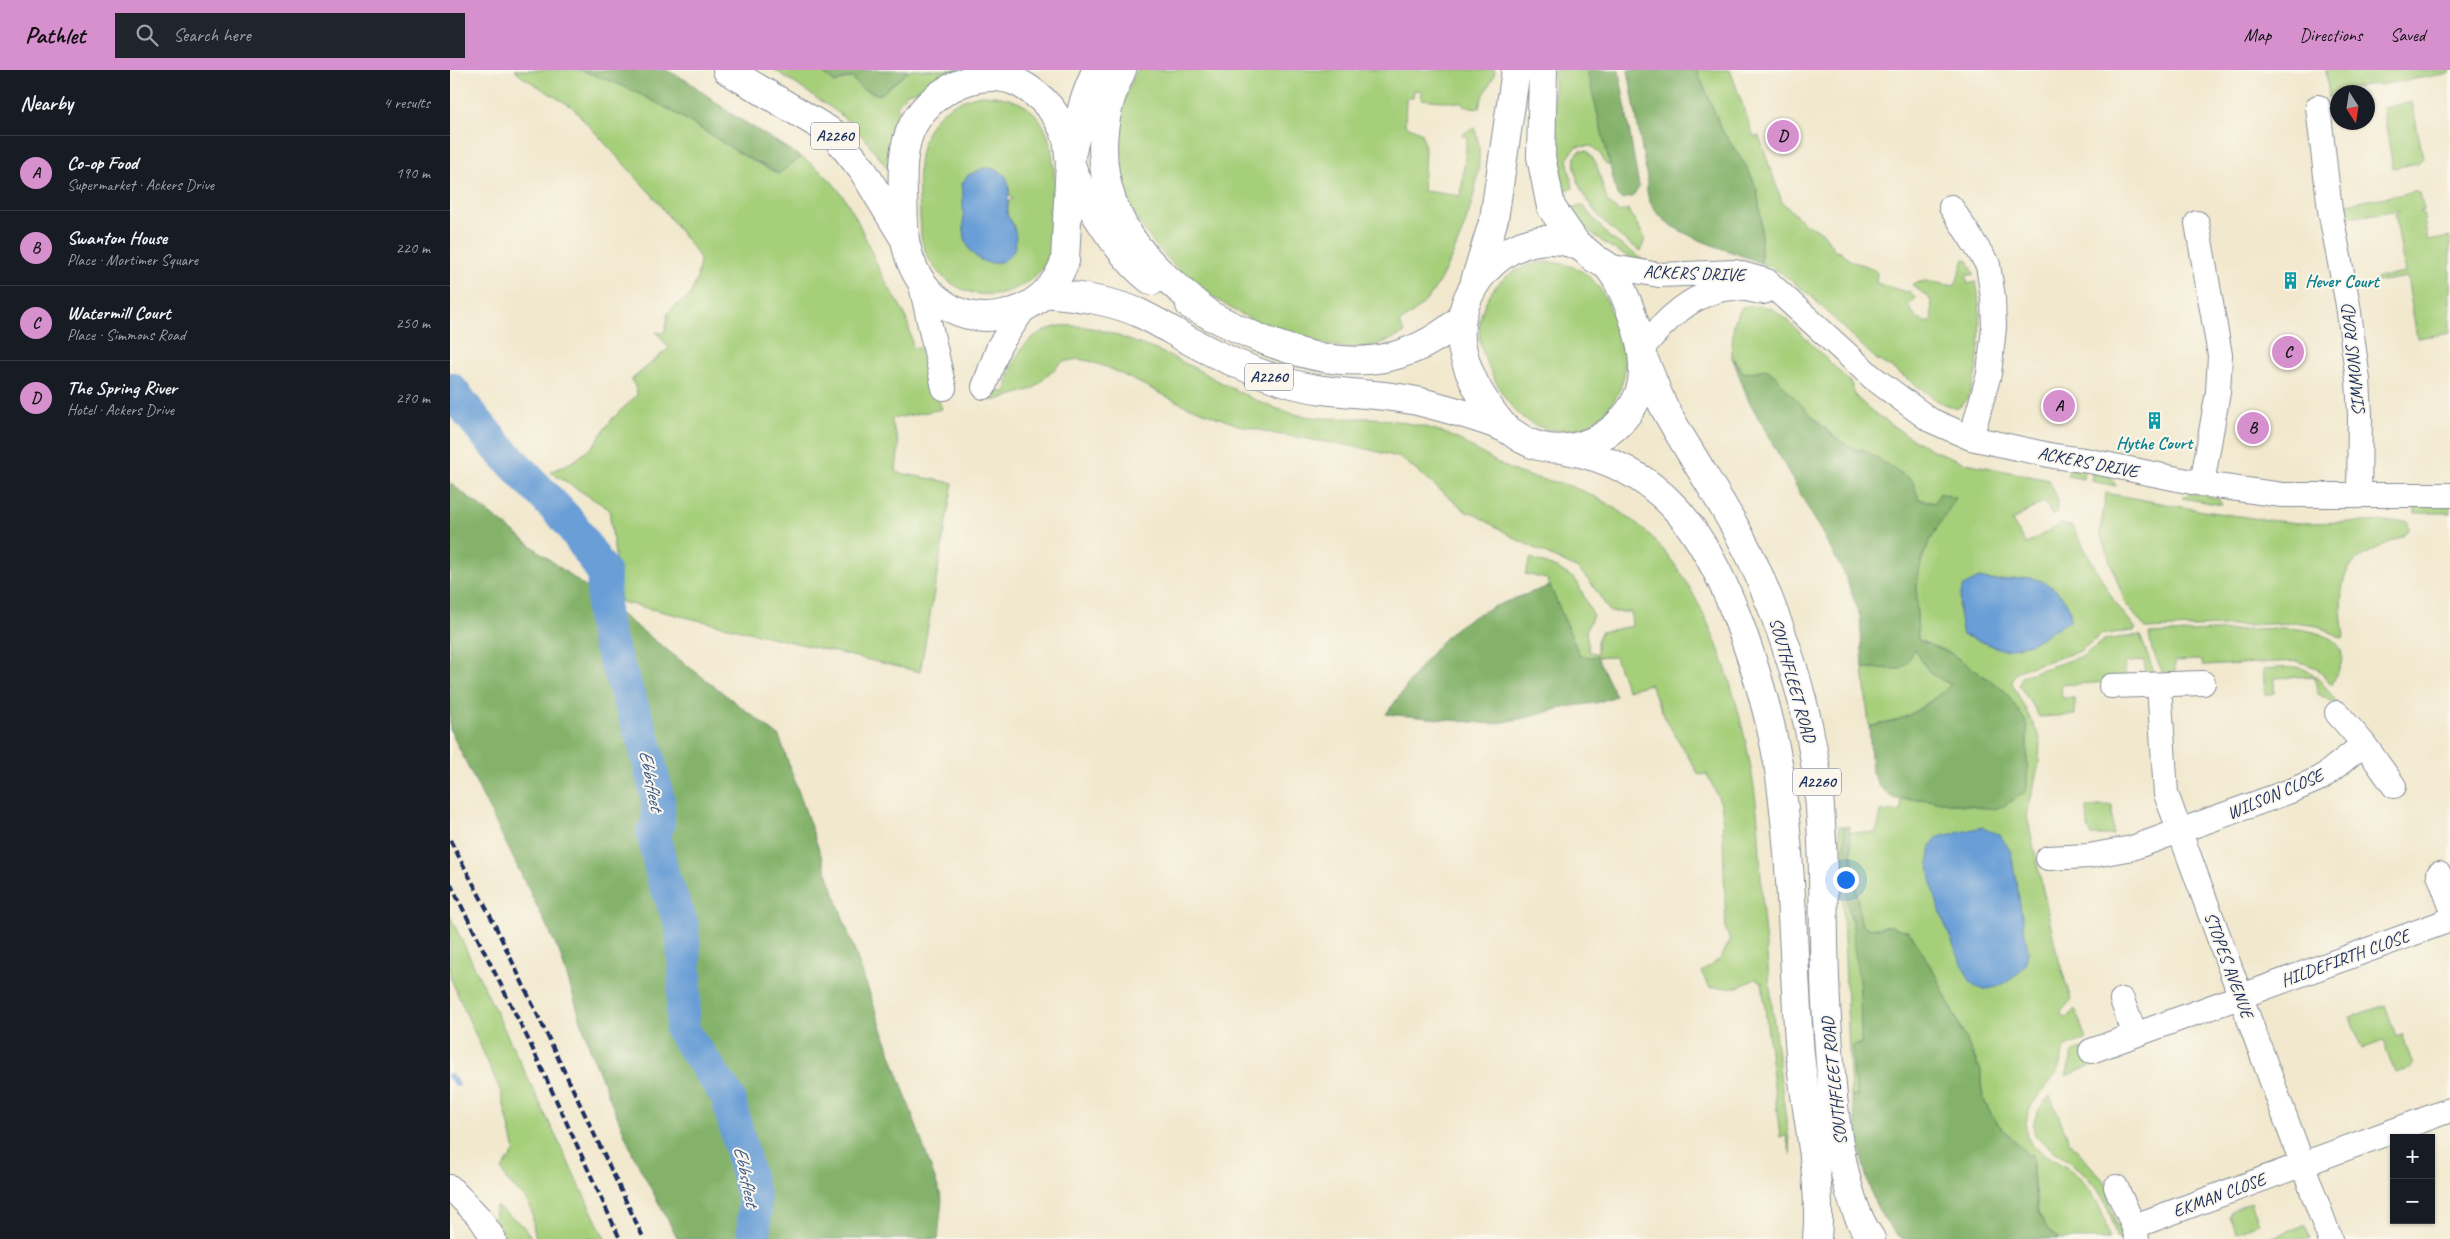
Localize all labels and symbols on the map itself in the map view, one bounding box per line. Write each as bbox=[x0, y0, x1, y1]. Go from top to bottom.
north arrow bbox=[2330, 85, 2375, 130]
pin: D bbox=[1767, 117, 1799, 155]
road number: A2260 bbox=[811, 122, 859, 150]
street label: ACKERS DRIVE bbox=[1643, 260, 1748, 286]
place label: Hever Court bbox=[2305, 270, 2381, 292]
building icon: Hever Court bbox=[2281, 271, 2301, 291]
street label: SIMMONS ROAD bbox=[2336, 303, 2370, 418]
pin: C bbox=[2272, 333, 2304, 371]
road number: A2260 bbox=[1245, 364, 1293, 390]
pin: A bbox=[2043, 387, 2075, 425]
pin: B bbox=[2237, 409, 2269, 447]
building icon: Hythe Court bbox=[2144, 410, 2164, 430]
place label: Hythe Court bbox=[2116, 432, 2194, 454]
street label: ACKERS DRIVE bbox=[2036, 441, 2143, 483]
street label: SOUTHFLEET ROAD bbox=[1765, 615, 1822, 746]
water label: Ebbsfleet bbox=[633, 748, 669, 816]
street label: WILSON CLOSE bbox=[2224, 763, 2329, 824]
road number: A2260 bbox=[1793, 769, 1841, 796]
your location bbox=[1833, 867, 1859, 893]
street label: STOPES AVENUE bbox=[2200, 909, 2259, 1023]
street label: HILDEFIRTH CLOSE bbox=[2278, 924, 2414, 991]
street label: SOUTHFLEET ROAD bbox=[1816, 1014, 1852, 1146]
water label: Ebbsfleet bbox=[728, 1144, 765, 1212]
street label: EKMAN CLOSE bbox=[2170, 1167, 2271, 1222]

